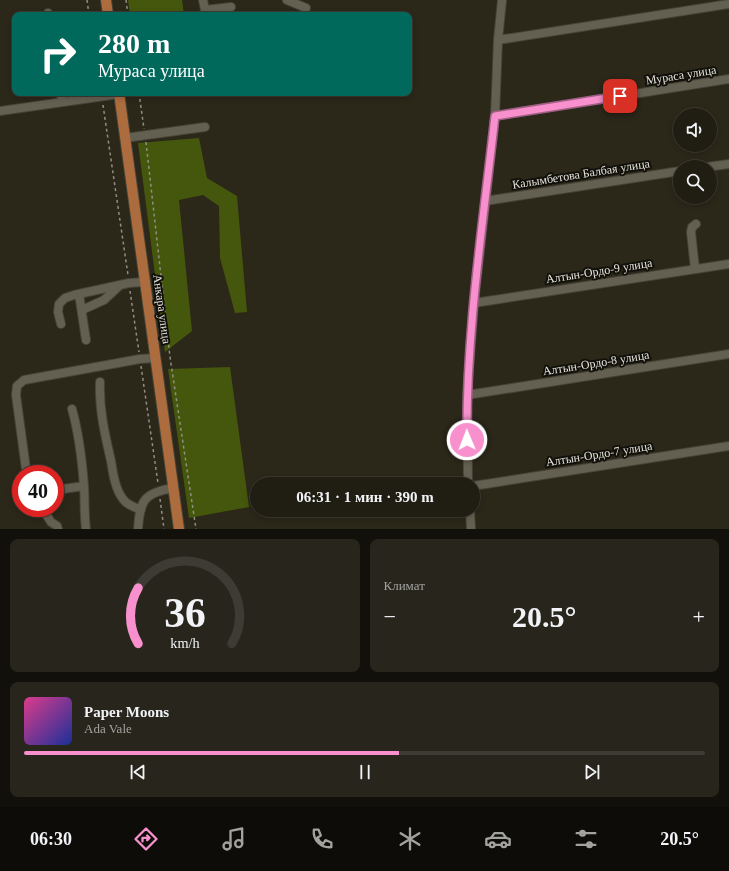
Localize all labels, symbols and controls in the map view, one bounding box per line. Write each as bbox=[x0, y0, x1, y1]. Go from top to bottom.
icon: right bbox=[32, 28, 84, 80]
text: 280 m bbox=[98, 28, 170, 59]
text: Мураса улица bbox=[98, 61, 205, 81]
street label: Мураса улица bbox=[645, 62, 718, 87]
pin bbox=[603, 79, 637, 113]
icon: arrive bbox=[609, 85, 631, 107]
map controls bbox=[673, 108, 717, 204]
button: sound bbox=[673, 108, 717, 152]
street label: Калымбетова Балбая улица bbox=[511, 156, 651, 192]
button: search bbox=[673, 160, 717, 204]
street label: Алтын-Ордо-9 улица bbox=[545, 256, 654, 286]
street label: Анкара улица bbox=[150, 273, 174, 345]
street label: Алтын-Ордо-8 улица bbox=[542, 348, 651, 378]
position arrow bbox=[446, 419, 488, 461]
street label: Алтын-Ордо-7 улица bbox=[545, 439, 654, 469]
speed limit sign: 40 bbox=[12, 465, 64, 517]
text: 06:31 · 1 мин · 390 m bbox=[296, 489, 434, 505]
text: Климат bbox=[384, 578, 425, 593]
text: 36 bbox=[164, 589, 206, 635]
text: 20.5° bbox=[512, 600, 577, 633]
text: − bbox=[384, 604, 396, 629]
text: + bbox=[693, 604, 705, 629]
text: km/h bbox=[170, 634, 199, 650]
text: Paper Moons bbox=[84, 704, 169, 720]
text: Ada Vale bbox=[84, 721, 132, 736]
icon: previous bbox=[127, 761, 149, 783]
icon: pause bbox=[354, 761, 376, 783]
icon: next bbox=[581, 761, 603, 783]
icon: directions bbox=[132, 825, 160, 853]
icon: music bbox=[220, 825, 248, 853]
icon: phone bbox=[308, 825, 336, 853]
icon: climate bbox=[396, 825, 424, 853]
icon: car bbox=[484, 825, 512, 853]
icon: filters bbox=[572, 825, 600, 853]
text: 06:30 bbox=[30, 829, 72, 849]
text: 20.5° bbox=[660, 829, 699, 849]

